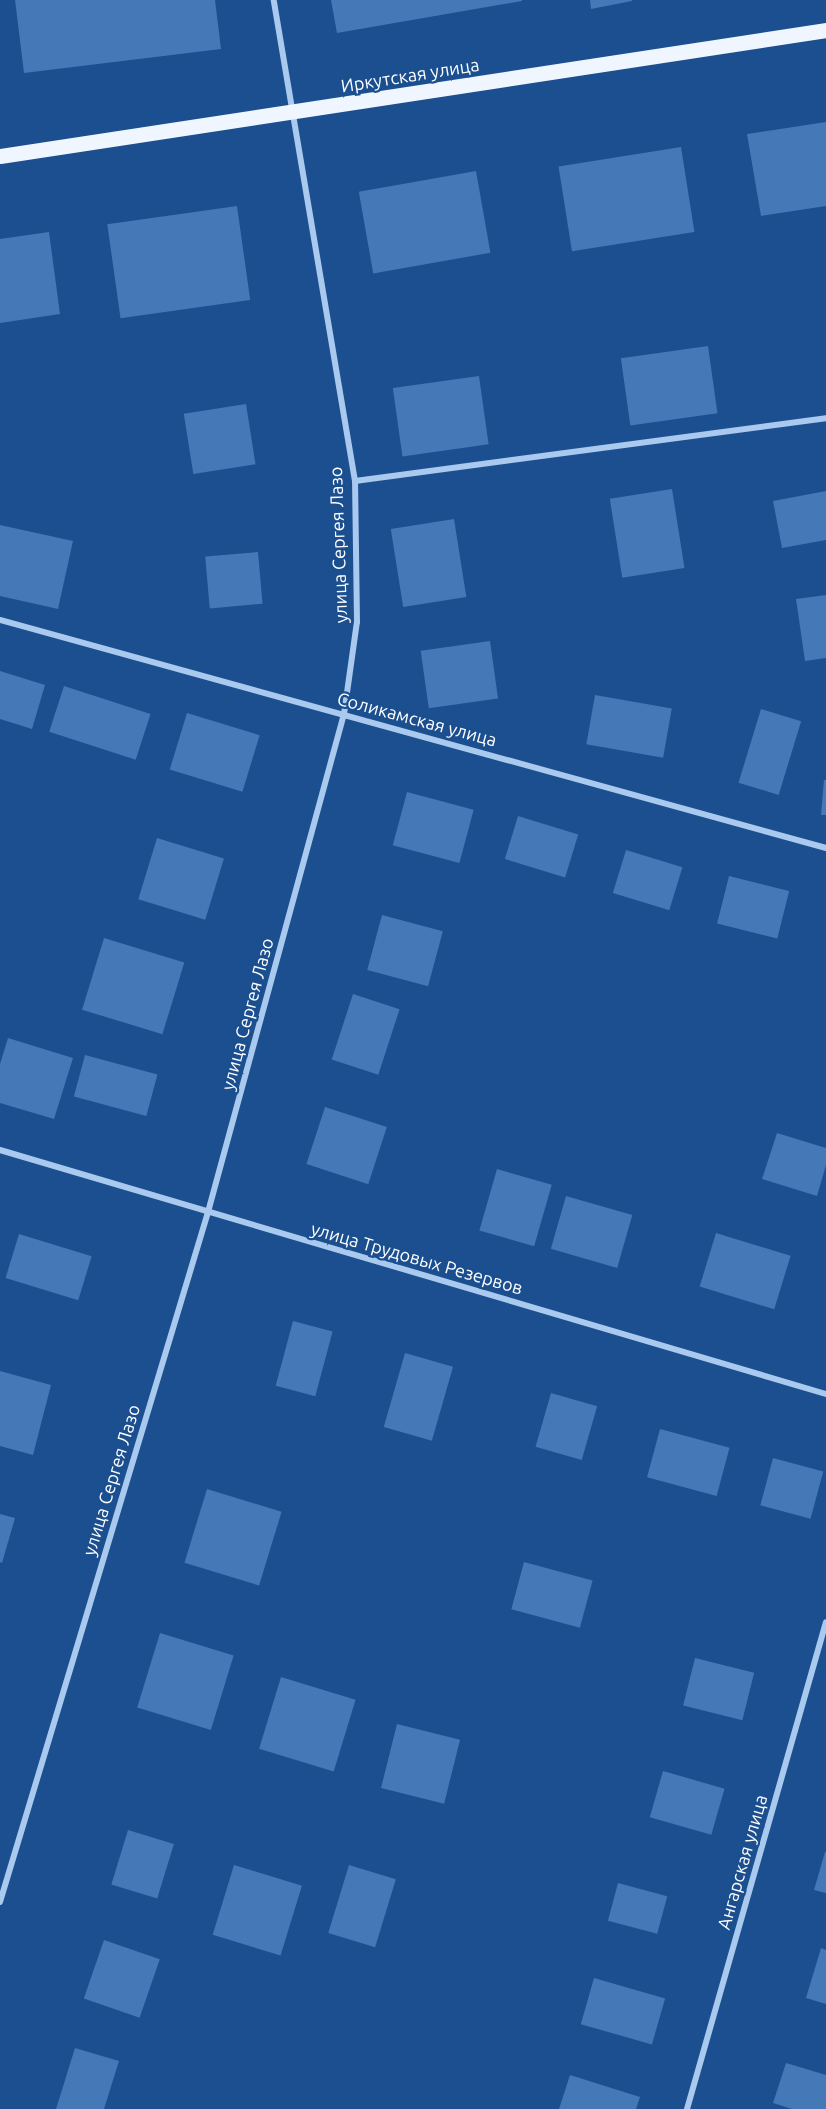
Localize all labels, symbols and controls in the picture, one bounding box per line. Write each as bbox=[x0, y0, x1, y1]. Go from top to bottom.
street label: Иркутская улица bbox=[339, 53, 481, 97]
street label: улица Сергея Лазо bbox=[324, 466, 352, 624]
street label: Соликамская улица bbox=[335, 687, 499, 751]
street label: улица Сергея Лазо bbox=[216, 936, 278, 1092]
street label: улица Трудовых Резервов bbox=[309, 1217, 525, 1299]
street label: улица Сергея Лазо bbox=[78, 1402, 144, 1558]
street label: Ангарская улица bbox=[712, 1792, 772, 1932]

